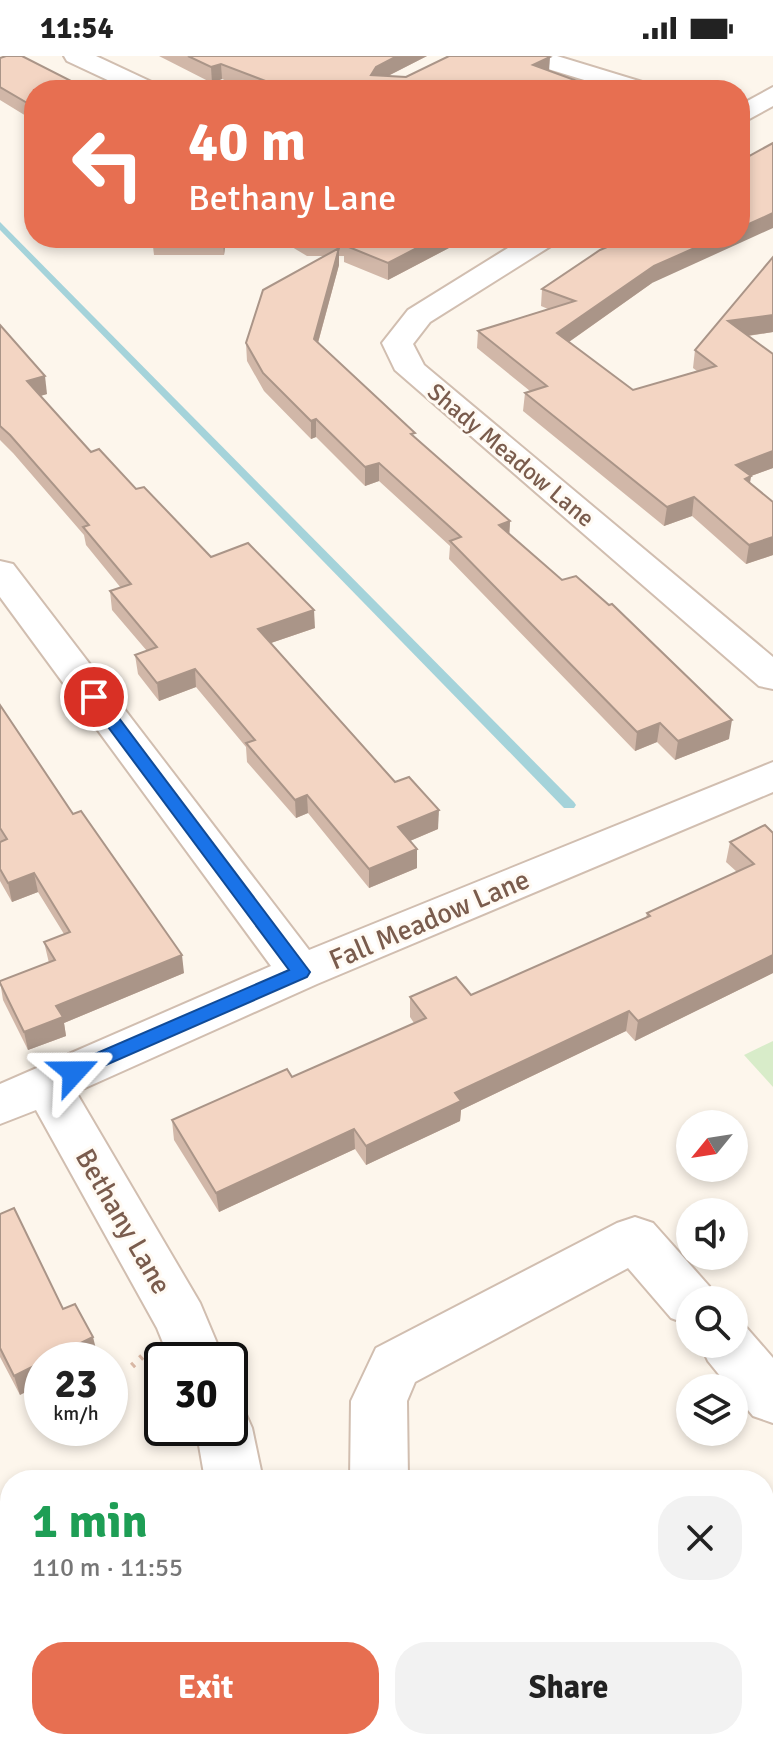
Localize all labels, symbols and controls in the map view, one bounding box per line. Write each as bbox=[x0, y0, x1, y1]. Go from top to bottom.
text: 11:54 bbox=[40, 10, 114, 47]
text: 40 m bbox=[188, 107, 306, 176]
icon: left bbox=[56, 112, 160, 216]
text: Bethany Lane bbox=[188, 176, 396, 221]
street label: Shady Meadow Lane bbox=[422, 377, 600, 533]
pin bbox=[60, 663, 128, 731]
icon: arrive bbox=[72, 675, 116, 719]
street label: Fall Meadow Lane bbox=[324, 862, 535, 977]
position arrow bbox=[32, 1030, 116, 1114]
north arrow bbox=[676, 1110, 748, 1182]
map controls bbox=[676, 1110, 748, 1446]
street label: Bethany Lane bbox=[68, 1143, 178, 1300]
button: sound bbox=[676, 1198, 748, 1270]
button: search bbox=[676, 1286, 748, 1358]
speed limit sign: 30 bbox=[144, 1342, 248, 1446]
text: 23 bbox=[54, 1359, 98, 1409]
button: layers bbox=[676, 1374, 748, 1446]
text: km/h bbox=[53, 1401, 99, 1426]
text: 1 min bbox=[32, 1492, 148, 1551]
button: close bbox=[658, 1496, 742, 1580]
text: 110 m · 11:55 bbox=[32, 1552, 183, 1584]
button: Exit bbox=[32, 1642, 379, 1734]
button: Share bbox=[395, 1642, 742, 1734]

